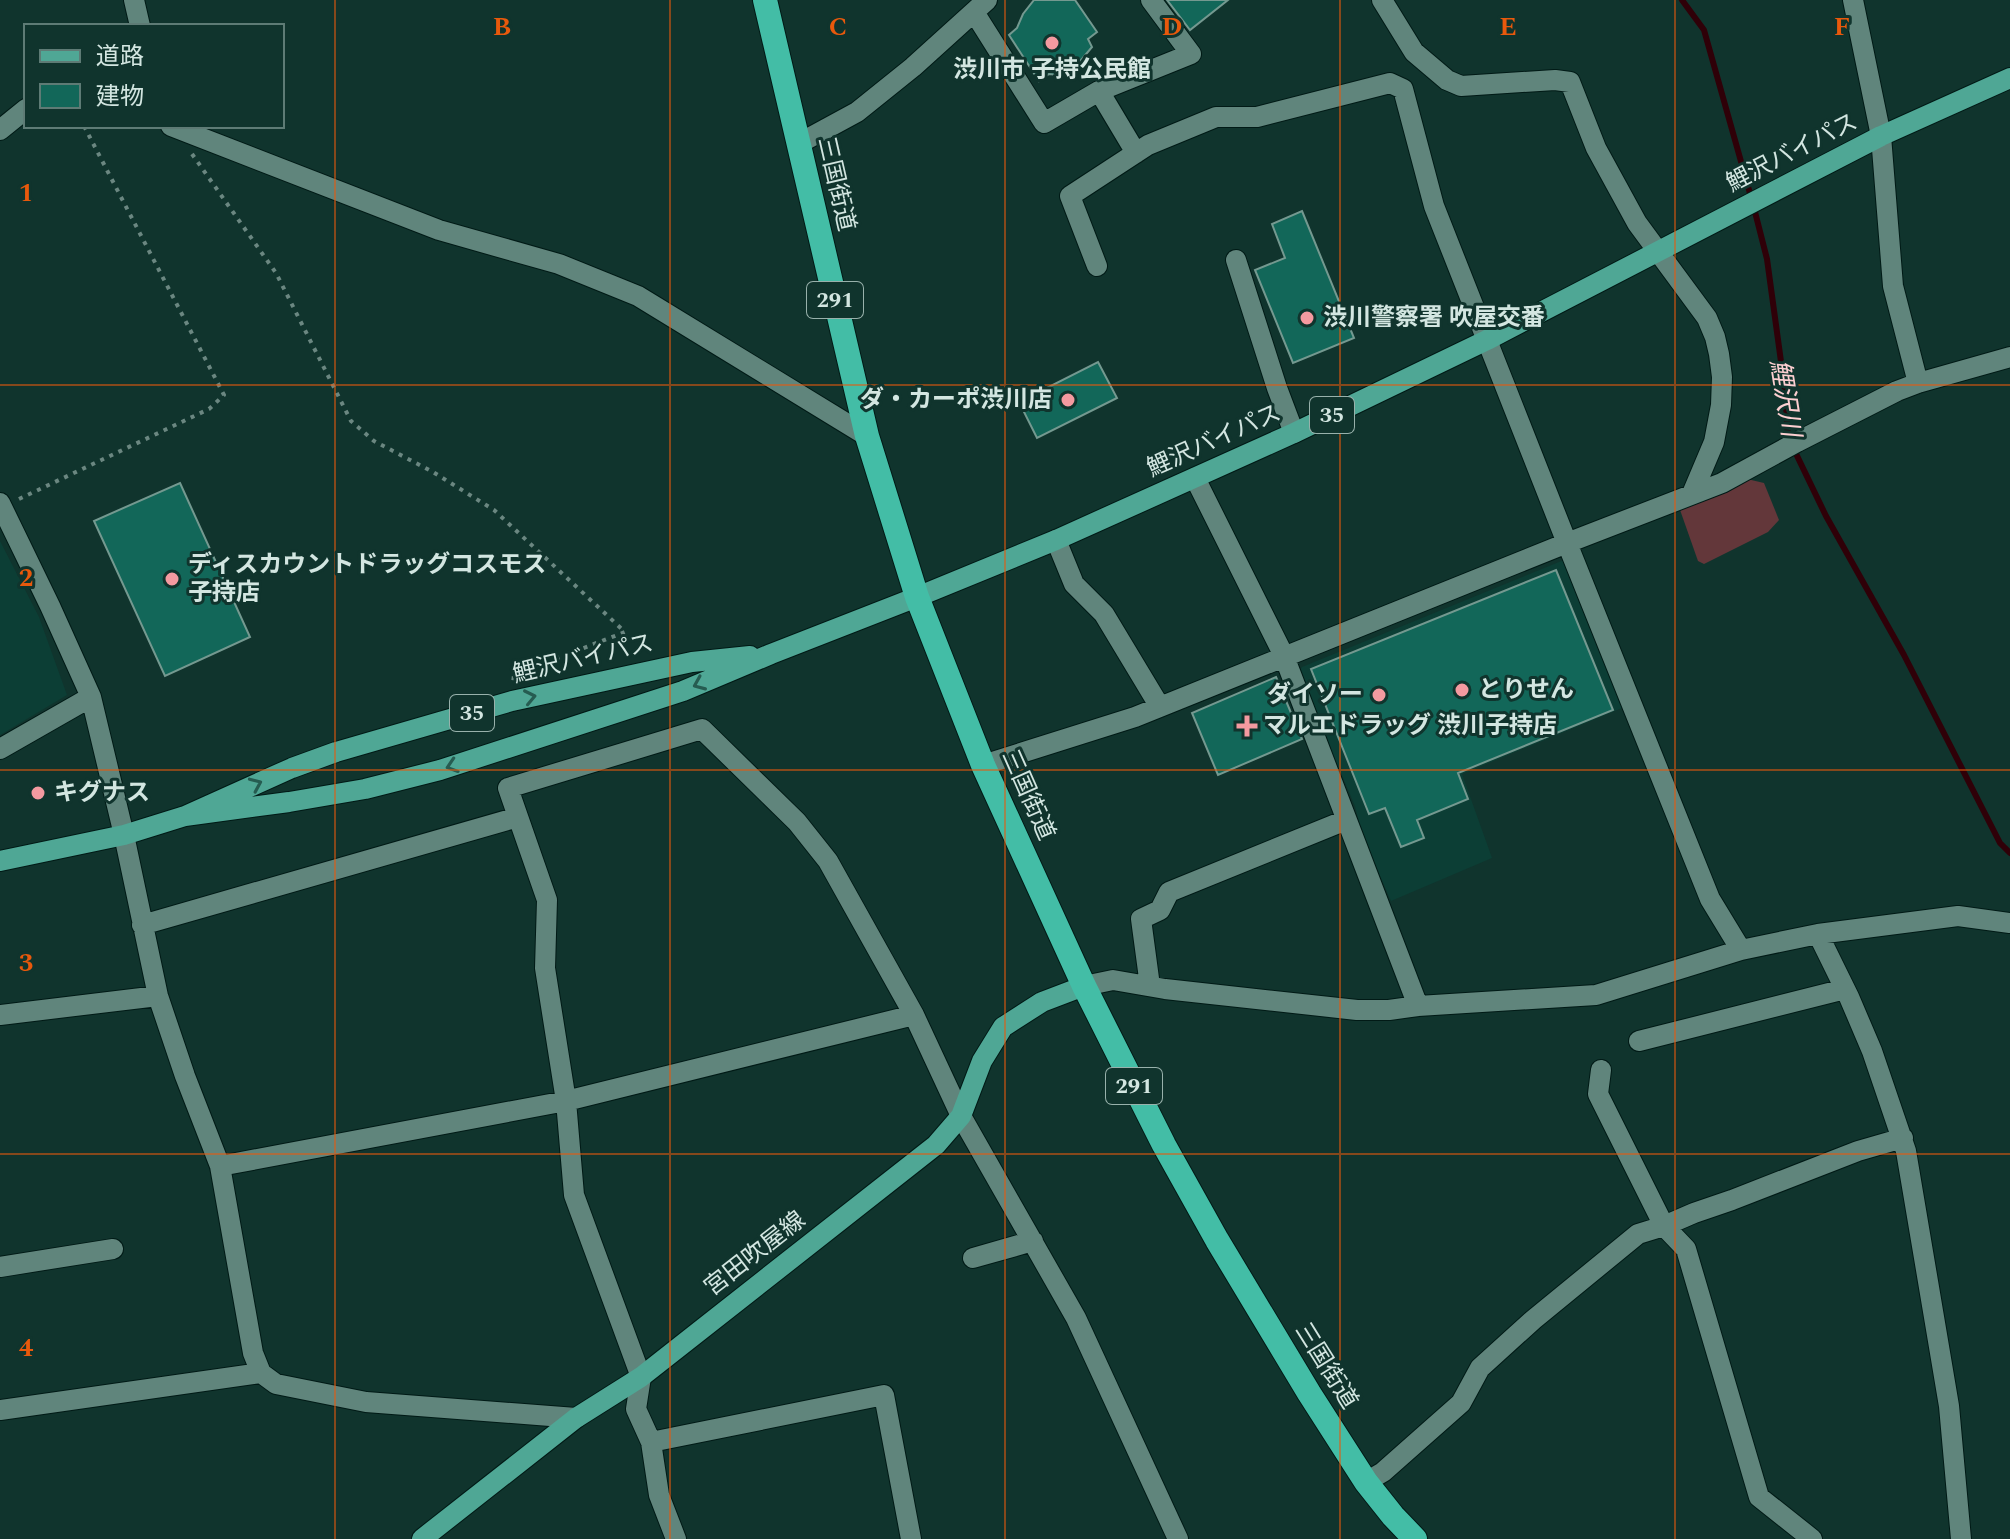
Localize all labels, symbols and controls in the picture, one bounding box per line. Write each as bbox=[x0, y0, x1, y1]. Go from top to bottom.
text: B bbox=[493, 7, 511, 47]
text: C bbox=[829, 7, 847, 47]
text: D bbox=[1162, 7, 1182, 47]
text: E bbox=[1499, 7, 1517, 47]
text: F bbox=[1834, 7, 1850, 47]
legend bbox=[24, 24, 284, 128]
marker: 渋川市 子持公民館 bbox=[1043, 34, 1061, 52]
text: 道路 bbox=[96, 39, 144, 75]
place label: 渋川市 子持公民館 bbox=[953, 52, 1151, 88]
text: 建物 bbox=[96, 79, 144, 115]
street label: 鯉沢バイパス bbox=[1720, 104, 1864, 202]
street label: 三国街道 bbox=[808, 133, 864, 235]
text: 1 bbox=[19, 173, 33, 213]
road number: 291 bbox=[807, 282, 863, 318]
place label: 渋川警察署 吹屋交番 bbox=[1323, 300, 1545, 336]
marker: 渋川警察署 吹屋交番 bbox=[1298, 309, 1316, 327]
water label: 鯉沢川 bbox=[1759, 356, 1811, 443]
place label: ダ・カーポ渋川店 bbox=[860, 382, 1052, 418]
marker: ダ・カーポ渋川店 bbox=[1059, 391, 1077, 409]
street label: 鯉沢バイパス bbox=[1141, 395, 1287, 487]
road number: 35 bbox=[1310, 397, 1354, 433]
place label: ディスカウントドラッグコスモス 子持店 bbox=[188, 547, 546, 611]
text: 2 bbox=[19, 558, 33, 598]
marker: ディスカウントドラッグコスモス 子持店 bbox=[163, 570, 181, 588]
street label: 鯉沢バイパス bbox=[509, 625, 657, 693]
place label: とりせん bbox=[1478, 672, 1574, 708]
one-way arrow bbox=[693, 675, 707, 691]
place label: ダイソー bbox=[1267, 677, 1363, 713]
marker: とりせん bbox=[1453, 681, 1471, 699]
marker: ダイソー bbox=[1370, 686, 1388, 704]
one-way arrow bbox=[523, 689, 537, 706]
road number: 35 bbox=[450, 695, 494, 731]
place label: マルエドラッグ 渋川子持店 bbox=[1263, 708, 1557, 744]
marker: マルエドラッグ 渋川子持店 bbox=[1238, 717, 1256, 735]
street label: 三国街道 bbox=[992, 744, 1064, 846]
one-way arrow bbox=[446, 757, 459, 773]
place label: キグナス bbox=[54, 775, 150, 811]
one-way arrow bbox=[248, 778, 262, 794]
marker: キグナス bbox=[29, 784, 47, 802]
text: 3 bbox=[19, 943, 33, 983]
road number: 291 bbox=[1106, 1068, 1162, 1104]
street label: 宮田吹屋線 bbox=[697, 1203, 813, 1305]
street label: 三国街道 bbox=[1285, 1316, 1367, 1416]
text: 4 bbox=[19, 1328, 34, 1368]

